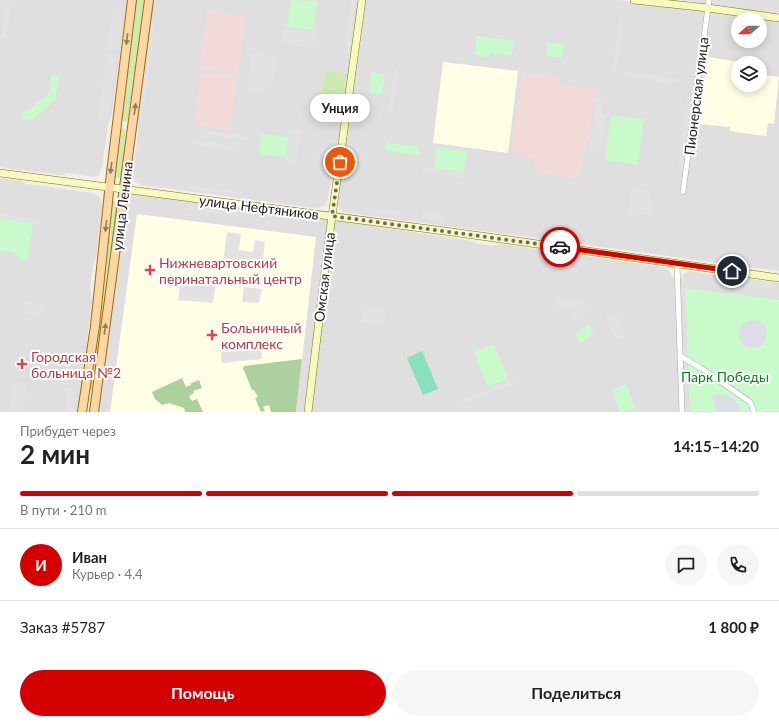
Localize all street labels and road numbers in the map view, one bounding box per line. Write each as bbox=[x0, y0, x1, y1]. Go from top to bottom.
street label: Пионерская улица bbox=[680, 36, 712, 156]
street label: улица Ленина bbox=[108, 160, 136, 252]
street label: улица Нефтяников bbox=[198, 191, 320, 223]
street label: Омская улица bbox=[310, 231, 338, 323]

